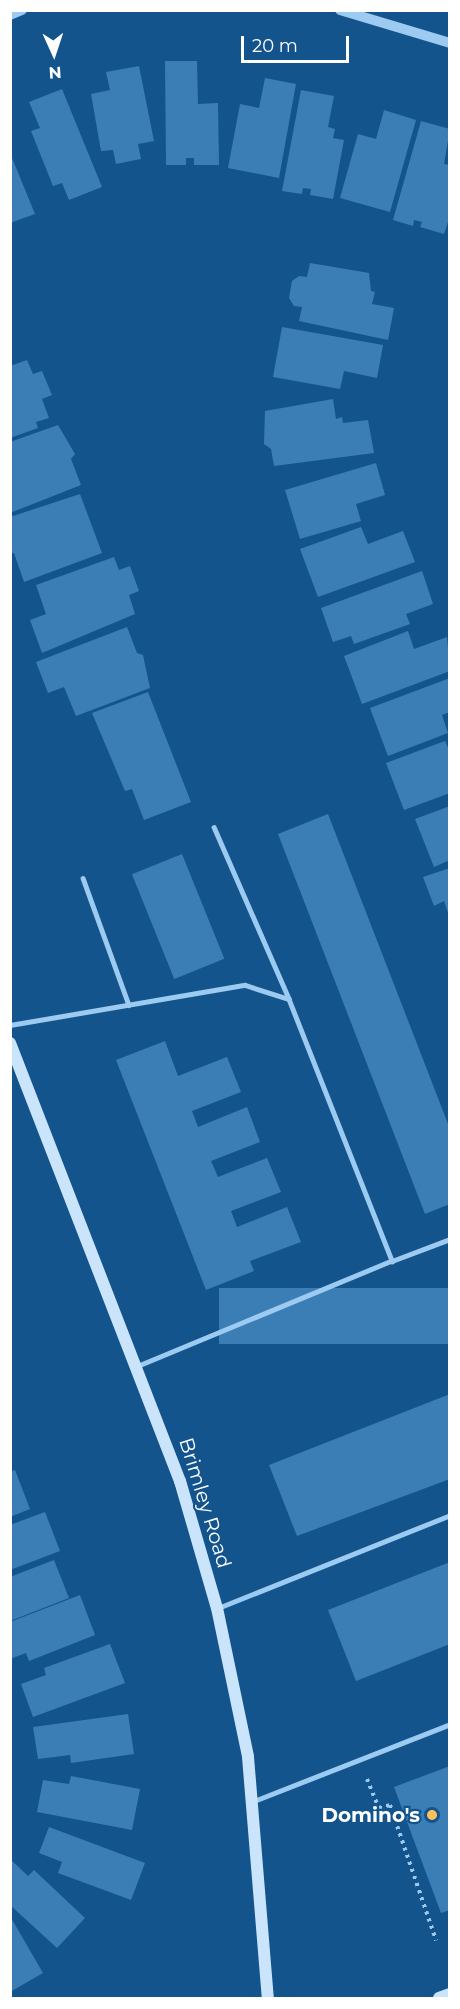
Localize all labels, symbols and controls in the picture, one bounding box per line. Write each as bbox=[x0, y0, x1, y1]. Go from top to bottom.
north arrow bbox=[24, 24, 84, 84]
scale bar bbox=[244, 24, 352, 62]
text: 20 m bbox=[252, 35, 298, 57]
text: N bbox=[48, 63, 62, 82]
street label: Brimley Road bbox=[174, 1435, 236, 1571]
place label: Domino's bbox=[321, 1803, 420, 1827]
marker: Domino's bbox=[425, 1808, 439, 1822]

